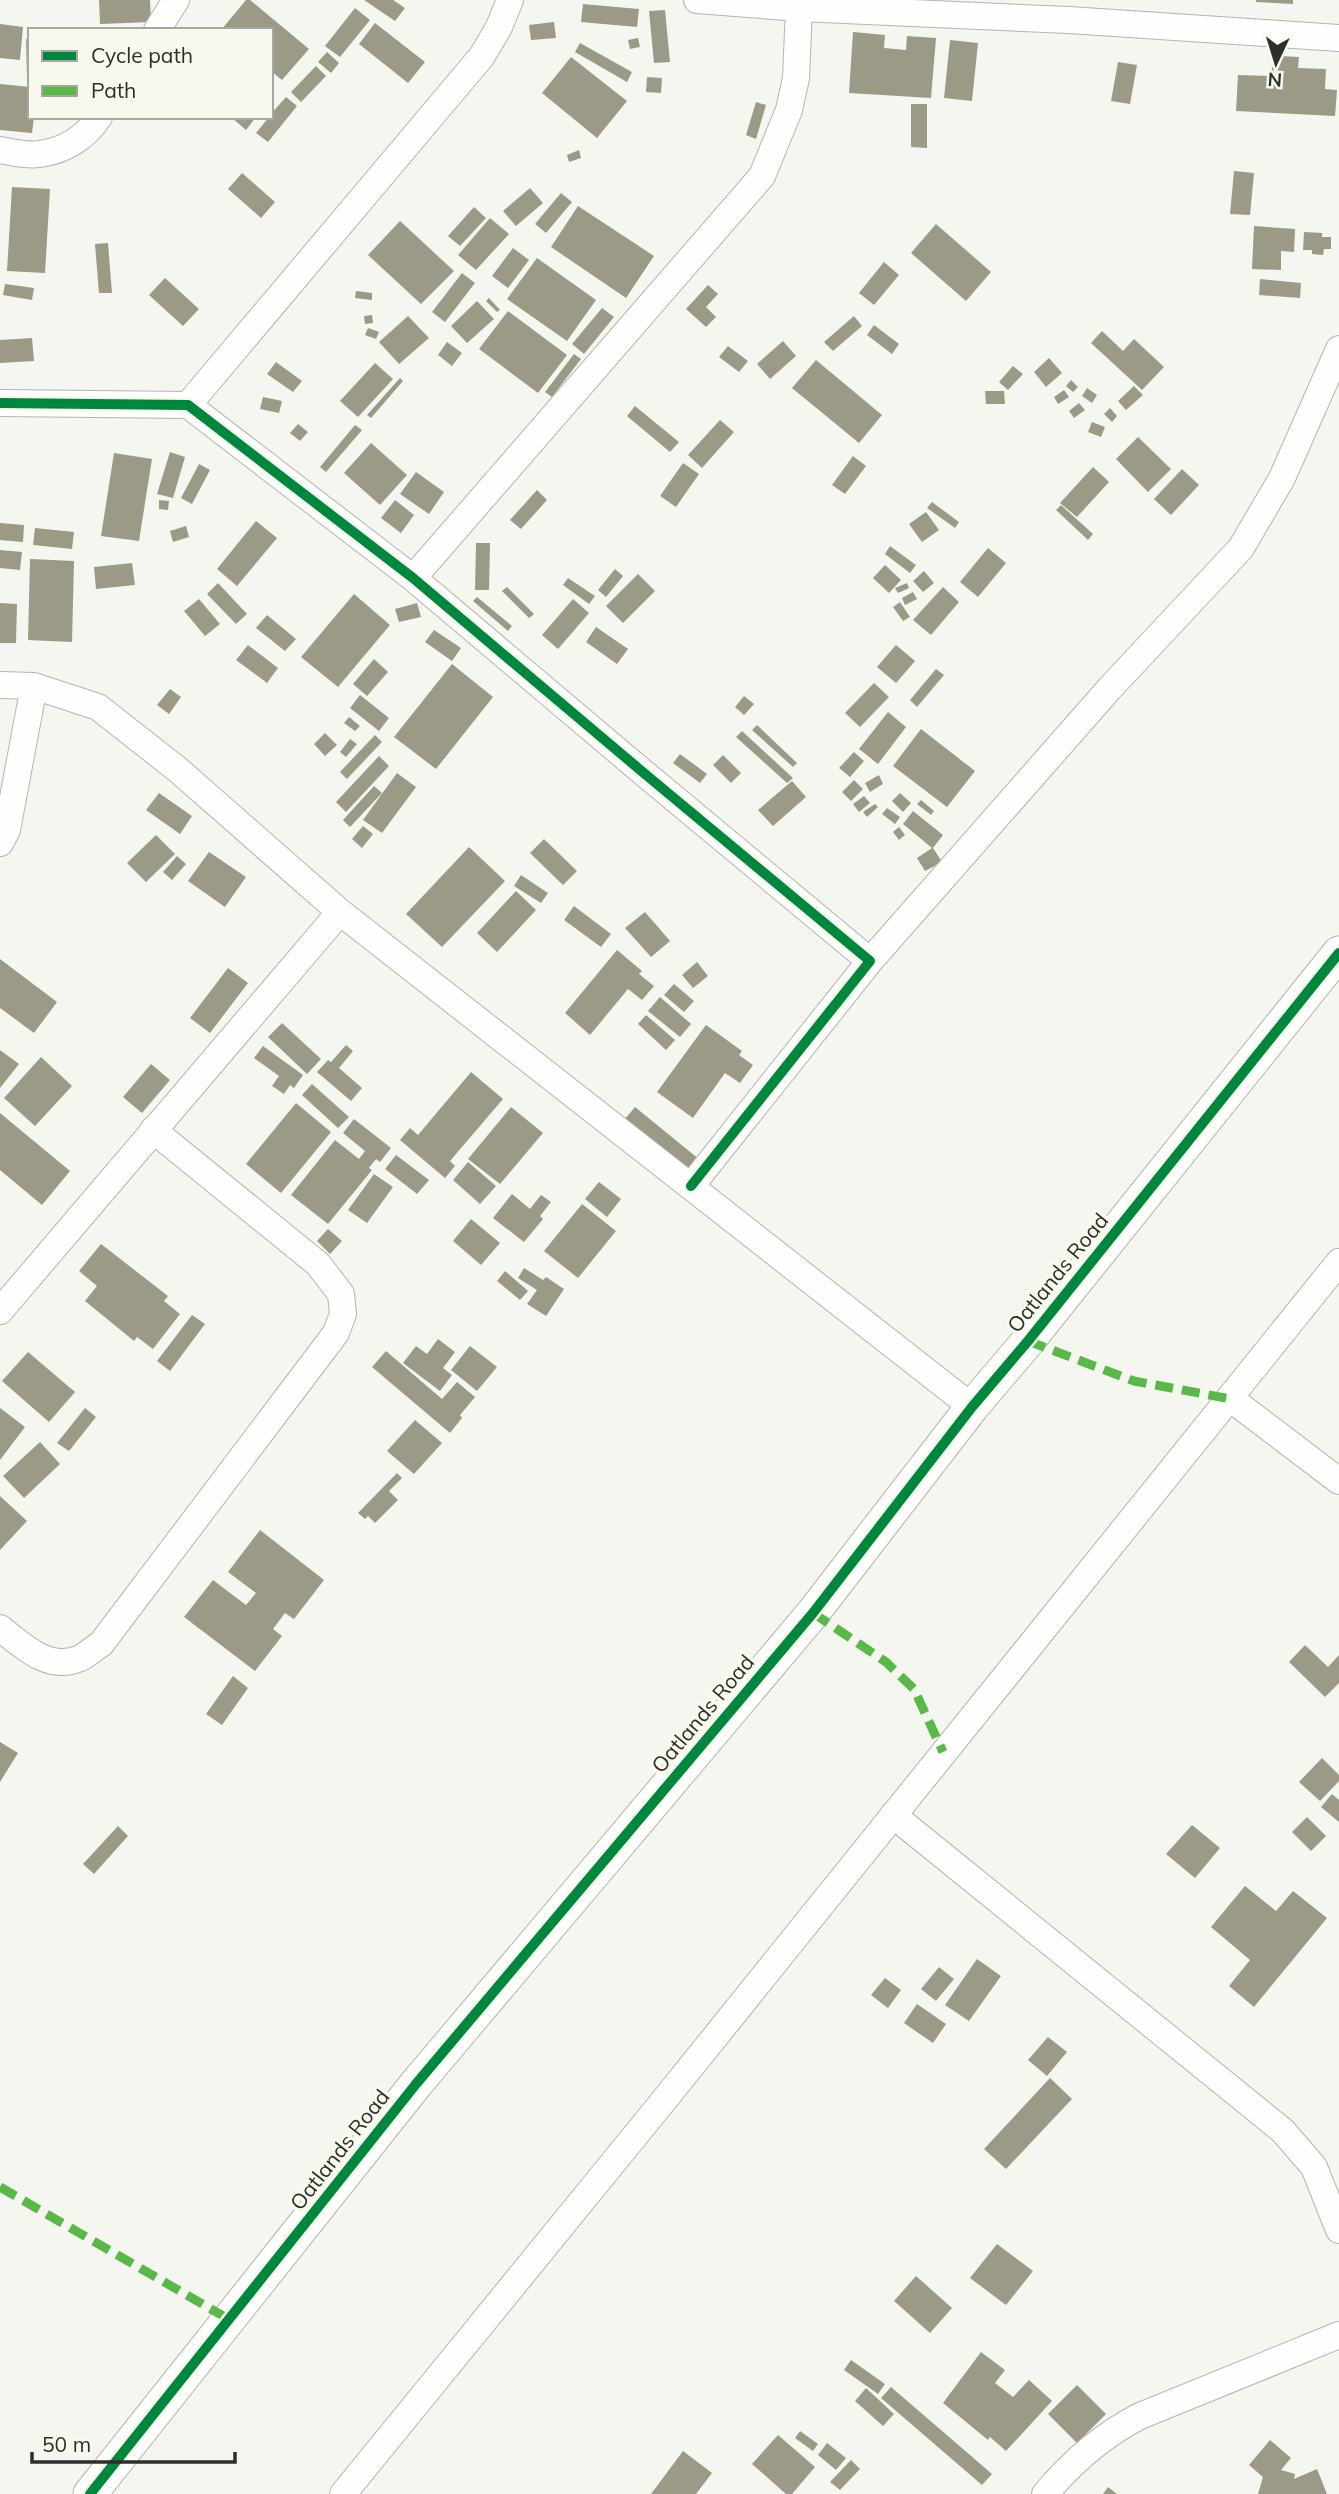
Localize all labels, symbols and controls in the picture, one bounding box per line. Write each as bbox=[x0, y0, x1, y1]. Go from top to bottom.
legend bbox=[28, 28, 273, 119]
north arrow bbox=[1241, 28, 1311, 98]
text: Cycle path bbox=[91, 42, 193, 68]
text: N bbox=[1267, 67, 1283, 92]
text: Path bbox=[91, 77, 136, 103]
street label: Oatlands Road bbox=[1001, 1207, 1113, 1337]
street label: Oatlands Road bbox=[645, 1649, 759, 1778]
street label: Oatlands Road bbox=[284, 2084, 394, 2215]
scale bar bbox=[32, 2420, 234, 2464]
text: 50 m bbox=[42, 2431, 91, 2457]

